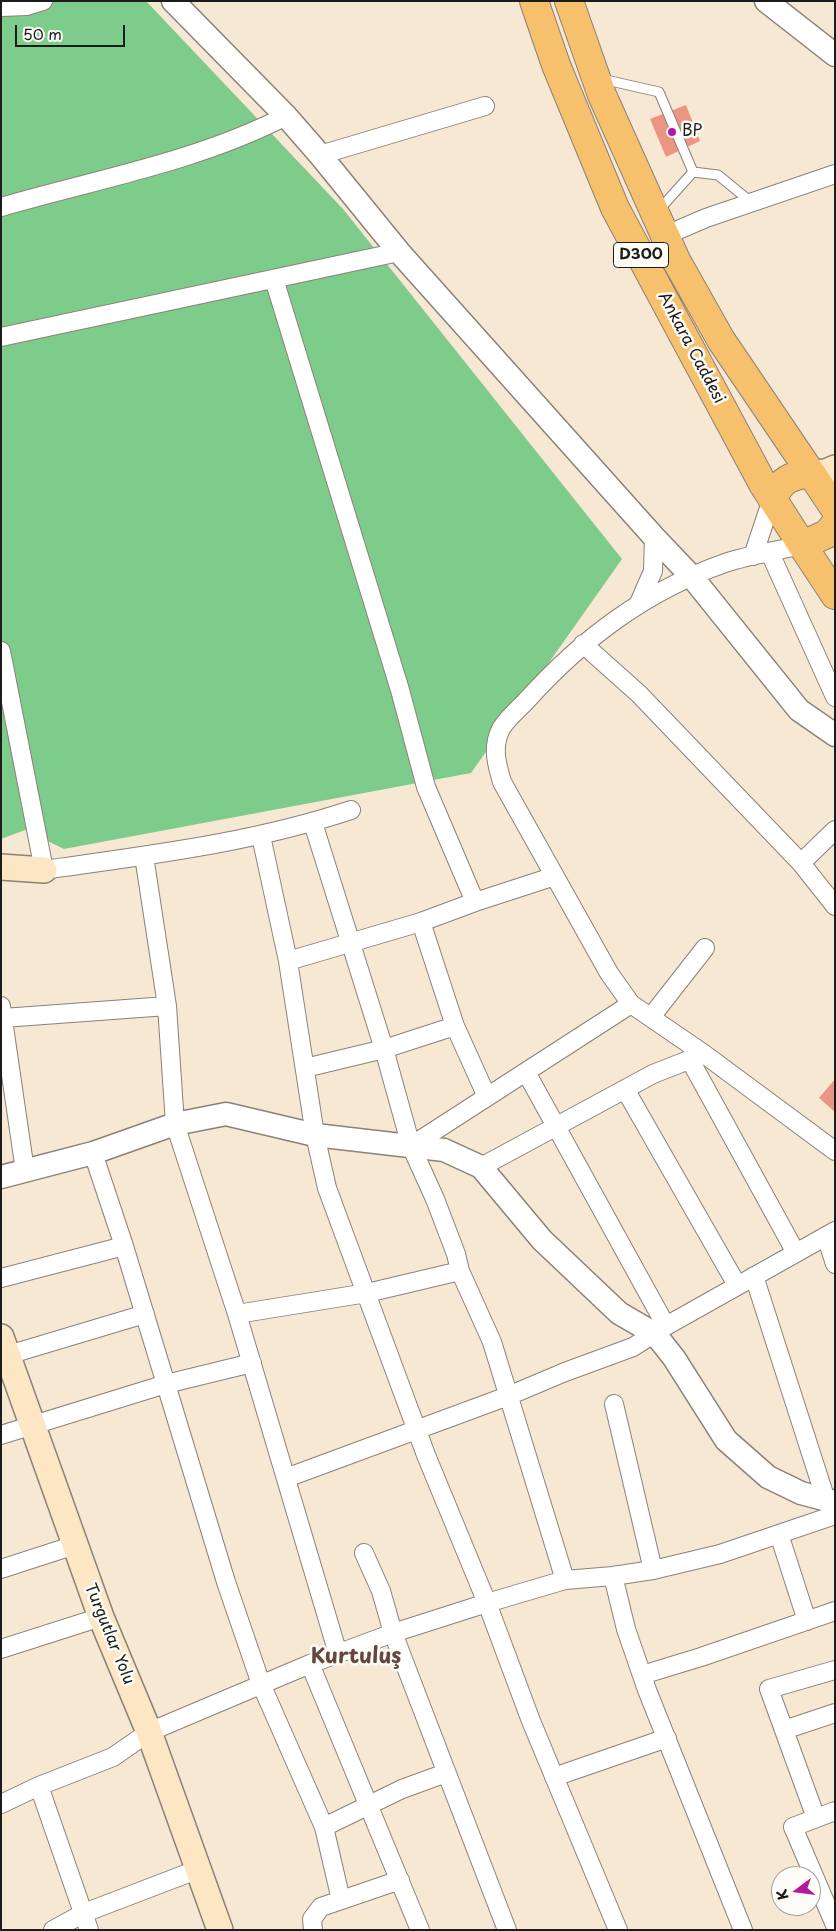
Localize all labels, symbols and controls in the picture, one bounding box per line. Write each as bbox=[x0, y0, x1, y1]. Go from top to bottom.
scale bar bbox=[18, 15, 128, 47]
text: 50 m bbox=[23, 22, 62, 45]
place label: BP bbox=[682, 122, 702, 142]
marker: BP bbox=[666, 126, 678, 138]
road number: D300 bbox=[614, 242, 668, 268]
street label: Ankara Caddesi bbox=[654, 289, 728, 407]
street label: Turgutlar Yolu bbox=[80, 1581, 138, 1687]
district label: Kurtuluş bbox=[311, 1644, 401, 1670]
north arrow bbox=[771, 1866, 821, 1916]
text: K bbox=[771, 1887, 793, 1902]

